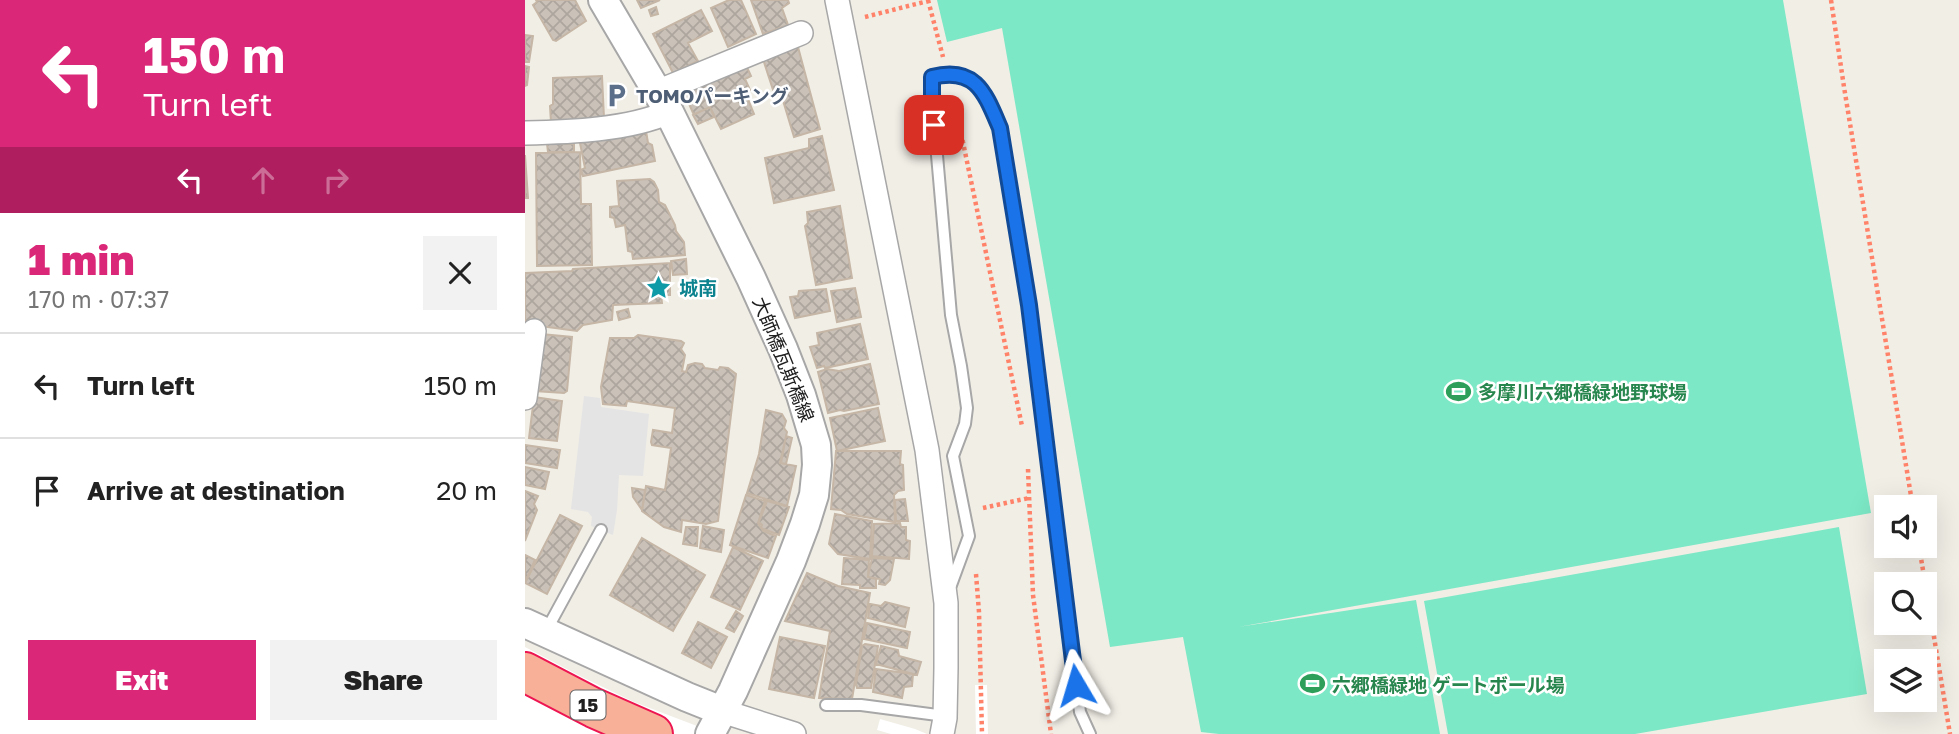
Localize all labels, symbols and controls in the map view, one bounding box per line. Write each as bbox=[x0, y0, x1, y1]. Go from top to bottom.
text: 150 m bbox=[143, 25, 285, 84]
icon: left bbox=[28, 28, 119, 119]
parking icon: TOMOパーキング bbox=[602, 81, 630, 109]
place label: TOMOパーキング bbox=[636, 84, 789, 107]
text: Turn left bbox=[143, 85, 272, 123]
pin bbox=[904, 95, 964, 155]
icon: arrive bbox=[915, 106, 953, 144]
icon: left bbox=[171, 161, 209, 199]
icon: ahead bbox=[244, 161, 282, 199]
icon: right bbox=[317, 161, 355, 199]
text: 1 min bbox=[28, 234, 135, 284]
button: close bbox=[423, 236, 497, 310]
place icon: 城南 bbox=[645, 273, 673, 301]
place label: 城南 bbox=[679, 276, 717, 299]
text: 170 m · 07:37 bbox=[28, 285, 169, 313]
street label: 大師橋瓦斯橋線 bbox=[748, 293, 820, 425]
icon: left bbox=[28, 367, 66, 405]
text: Turn left bbox=[87, 370, 195, 401]
text: 150 m bbox=[424, 370, 497, 401]
sports icon: 多摩川六郷橋緑地野球場 bbox=[1444, 377, 1472, 405]
place label: 多摩川六郷橋緑地野球場 bbox=[1478, 380, 1687, 403]
icon: arrive bbox=[28, 472, 66, 510]
text: Arrive at destination bbox=[87, 475, 345, 506]
text: 20 m bbox=[436, 475, 497, 506]
map controls bbox=[1874, 495, 1937, 712]
button: sound bbox=[1874, 495, 1937, 558]
button: search bbox=[1874, 572, 1937, 635]
button: Exit bbox=[28, 640, 256, 720]
button: Share bbox=[270, 640, 497, 720]
position arrow bbox=[1039, 648, 1113, 722]
button: layers bbox=[1874, 649, 1937, 712]
sports icon: 六郷橋緑地 ゲートボール場 bbox=[1298, 670, 1326, 698]
place label: 六郷橋緑地 ゲートボール場 bbox=[1332, 673, 1565, 696]
road number: 15 bbox=[571, 690, 605, 720]

